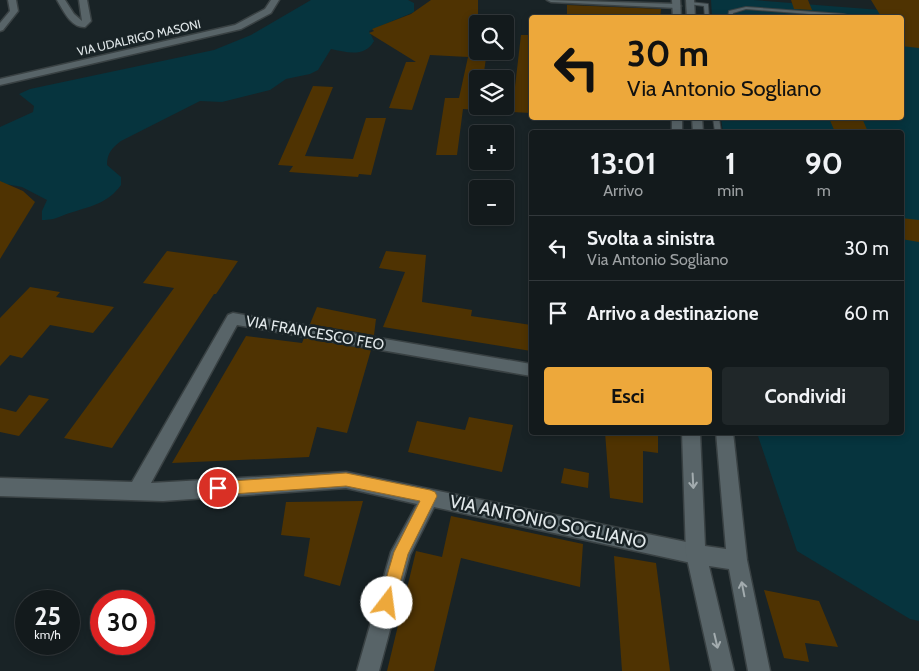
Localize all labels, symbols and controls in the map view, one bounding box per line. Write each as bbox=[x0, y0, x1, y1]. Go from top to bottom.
map controls bbox=[469, 15, 514, 225]
button: search bbox=[469, 15, 514, 60]
street label: VIA UDALRIGO MASONI bbox=[76, 16, 202, 59]
text: 30 m bbox=[627, 32, 709, 75]
icon: left bbox=[544, 35, 609, 100]
button: layers bbox=[469, 70, 514, 115]
text: Via Antonio Sogliano bbox=[627, 75, 821, 102]
button: + bbox=[469, 125, 514, 170]
text: 13:01 bbox=[590, 145, 656, 182]
text: 1 bbox=[725, 145, 736, 182]
text: 90 bbox=[805, 145, 843, 182]
button: − bbox=[469, 180, 514, 225]
text: Arrivo bbox=[603, 181, 643, 200]
text: min bbox=[717, 181, 744, 200]
text: m bbox=[817, 181, 831, 200]
text: Svolta a sinistra bbox=[587, 227, 715, 250]
icon: left bbox=[544, 234, 572, 262]
text: 30 m bbox=[845, 237, 889, 260]
text: Via Antonio Sogliano bbox=[587, 250, 728, 269]
icon: arrive bbox=[544, 299, 572, 327]
text: Arrivo a destinazione bbox=[587, 302, 758, 325]
text: 60 m bbox=[844, 302, 889, 325]
street label: VIA FRANCESCO FEO bbox=[244, 312, 386, 354]
button: Esci bbox=[544, 367, 712, 425]
button: Condividi bbox=[722, 367, 889, 425]
pin bbox=[197, 467, 239, 509]
one-way arrow bbox=[688, 472, 698, 489]
icon: arrive bbox=[204, 474, 232, 502]
street label: VIA ANTONIO SOGLIANO bbox=[448, 490, 648, 554]
position arrow bbox=[360, 576, 412, 628]
one-way arrow bbox=[738, 581, 747, 597]
speed limit sign: 30 bbox=[90, 590, 155, 655]
text: 25 bbox=[34, 601, 61, 631]
text: km/h bbox=[34, 627, 61, 642]
one-way arrow bbox=[712, 633, 721, 649]

